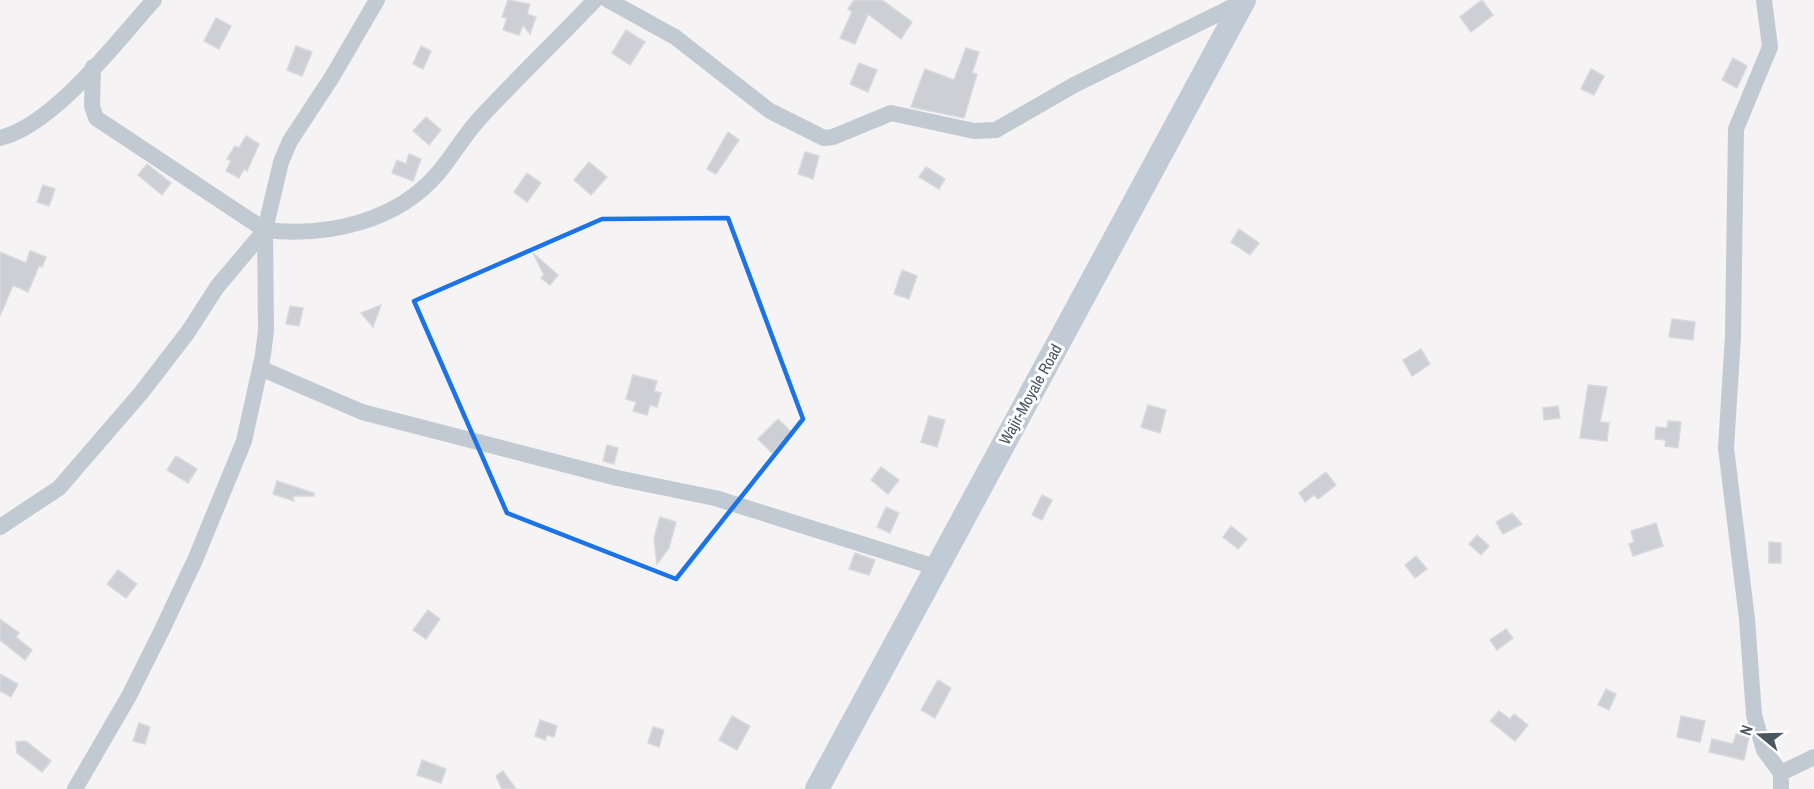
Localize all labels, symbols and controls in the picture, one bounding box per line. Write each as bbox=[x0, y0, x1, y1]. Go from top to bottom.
street label: Wajir-Moyale Road bbox=[993, 340, 1067, 448]
north arrow bbox=[1730, 705, 1790, 765]
text: N bbox=[1734, 722, 1758, 738]

